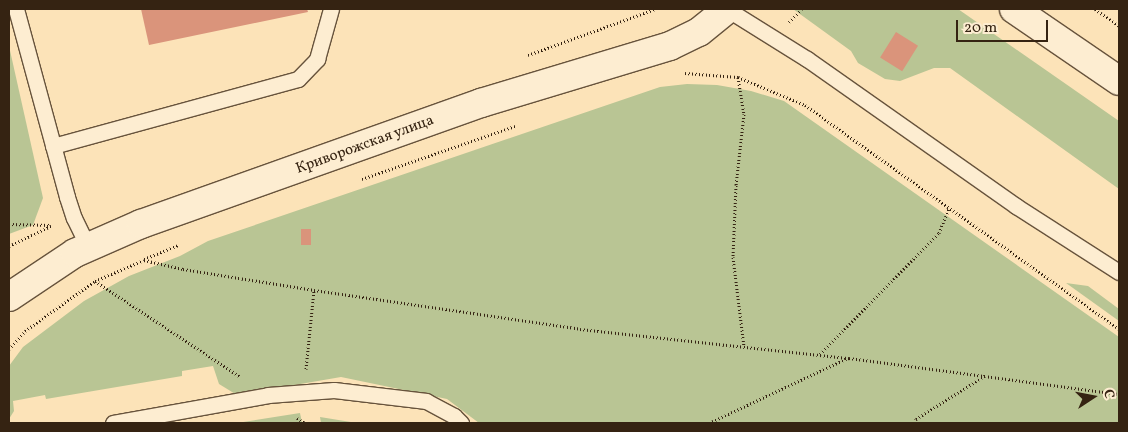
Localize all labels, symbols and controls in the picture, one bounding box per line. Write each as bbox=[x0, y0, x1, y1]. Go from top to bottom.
scale bar bbox=[958, 10, 1050, 42]
text: 20 m bbox=[964, 18, 997, 39]
street label: Криворожская улица bbox=[293, 112, 437, 178]
north arrow bbox=[1068, 372, 1118, 422]
text: С bbox=[1098, 388, 1118, 400]

